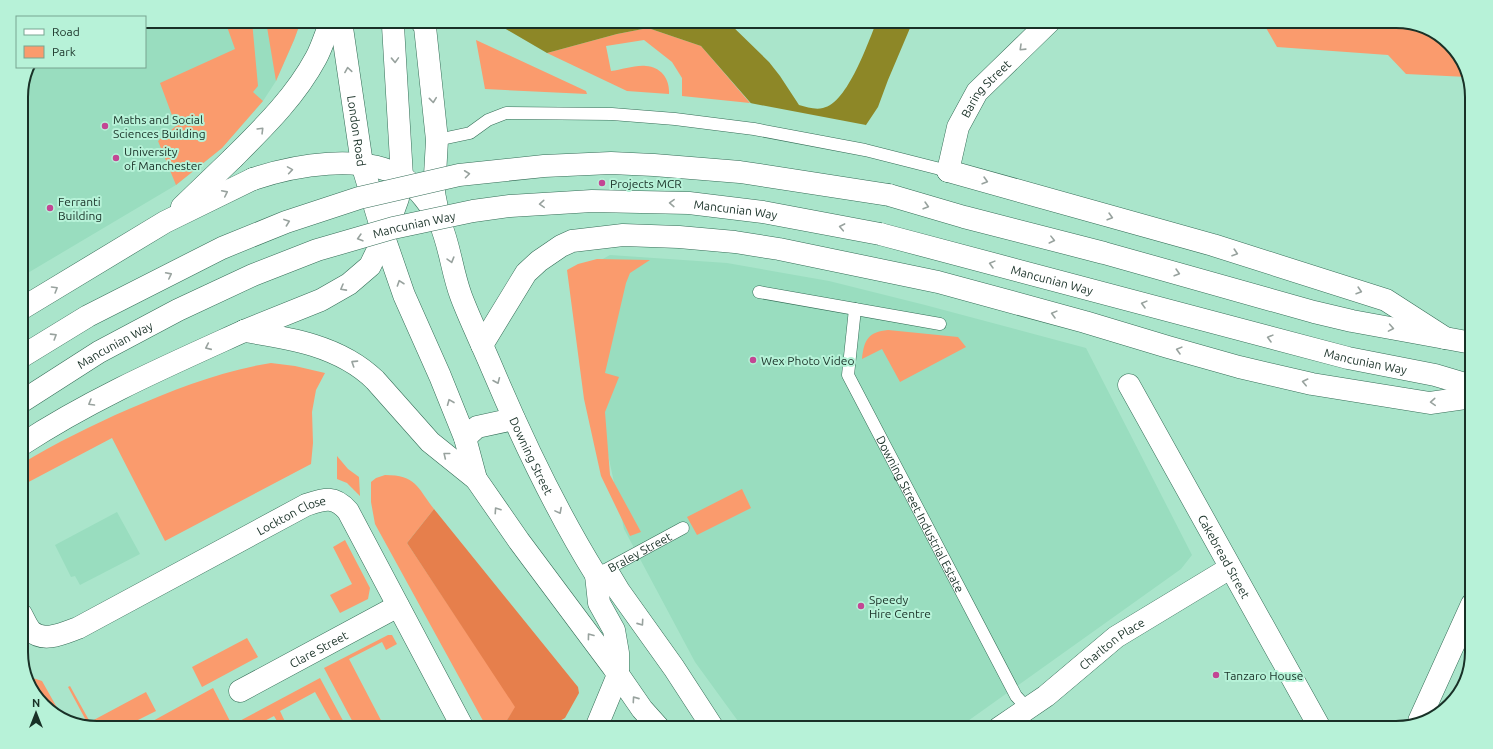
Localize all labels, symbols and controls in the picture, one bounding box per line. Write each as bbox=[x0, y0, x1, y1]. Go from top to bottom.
legend bbox=[16, 16, 146, 68]
text: Road bbox=[52, 25, 80, 38]
one-way arrow bbox=[1019, 43, 1027, 51]
text: Park bbox=[52, 45, 76, 58]
one-way arrow bbox=[390, 57, 399, 63]
street label: Baring Street bbox=[958, 57, 1013, 119]
one-way arrow bbox=[344, 67, 353, 73]
street label: London Road bbox=[346, 95, 369, 167]
one-way arrow bbox=[428, 97, 437, 103]
place label: Maths and Social Sciences Building bbox=[113, 113, 206, 140]
marker: Maths and Social Sciences Building bbox=[100, 121, 110, 131]
one-way arrow bbox=[256, 127, 264, 135]
place label: University of Manchester bbox=[124, 145, 202, 172]
marker: University of Manchester bbox=[111, 153, 121, 163]
one-way arrow bbox=[287, 166, 293, 174]
one-way arrow bbox=[464, 170, 470, 179]
one-way arrow bbox=[981, 176, 988, 185]
place label: Projects MCR bbox=[610, 177, 682, 190]
marker: Projects MCR bbox=[597, 178, 607, 188]
one-way arrow bbox=[221, 190, 228, 197]
place label: Ferranti Building bbox=[58, 195, 102, 222]
street label: Mancunian Way bbox=[693, 197, 779, 221]
one-way arrow bbox=[669, 198, 675, 207]
one-way arrow bbox=[539, 199, 545, 208]
one-way arrow bbox=[923, 201, 930, 210]
marker: Ferranti Building bbox=[45, 203, 55, 213]
street label: Mancunian Way bbox=[371, 208, 457, 240]
one-way arrow bbox=[1107, 212, 1114, 221]
one-way arrow bbox=[284, 218, 291, 226]
one-way arrow bbox=[839, 223, 845, 232]
one-way arrow bbox=[356, 233, 363, 241]
one-way arrow bbox=[1049, 235, 1055, 243]
one-way arrow bbox=[1231, 248, 1238, 257]
one-way arrow bbox=[446, 257, 455, 264]
one-way arrow bbox=[989, 260, 995, 268]
street label: Mancunian Way bbox=[1010, 263, 1095, 297]
one-way arrow bbox=[1174, 269, 1181, 277]
one-way arrow bbox=[164, 272, 172, 279]
one-way arrow bbox=[396, 279, 404, 286]
one-way arrow bbox=[339, 283, 347, 290]
one-way arrow bbox=[51, 286, 58, 293]
one-way arrow bbox=[1356, 287, 1363, 295]
one-way arrow bbox=[1141, 301, 1148, 309]
one-way arrow bbox=[1051, 310, 1058, 318]
street label: Mancunian Way bbox=[75, 318, 155, 371]
one-way arrow bbox=[1388, 324, 1394, 332]
one-way arrow bbox=[50, 334, 57, 341]
one-way arrow bbox=[1267, 334, 1274, 343]
one-way arrow bbox=[205, 342, 212, 350]
street label: Mancunian Way bbox=[1323, 345, 1408, 376]
one-way arrow bbox=[1176, 346, 1183, 355]
place label: Wex Photo Video bbox=[761, 354, 854, 367]
marker: Wex Photo Video bbox=[748, 355, 758, 365]
one-way arrow bbox=[351, 360, 358, 368]
one-way arrow bbox=[493, 377, 501, 384]
one-way arrow bbox=[1302, 378, 1309, 387]
one-way arrow bbox=[1430, 398, 1436, 407]
one-way arrow bbox=[88, 399, 95, 406]
one-way arrow bbox=[447, 399, 455, 406]
street label: Downing Street bbox=[508, 415, 556, 497]
street label: Downing Street Industrial Estate bbox=[874, 433, 967, 594]
one-way arrow bbox=[443, 452, 450, 459]
street label: Lockton Close bbox=[254, 493, 327, 537]
one-way arrow bbox=[494, 507, 502, 514]
one-way arrow bbox=[555, 507, 562, 514]
street label: Cakebread Street bbox=[1196, 512, 1253, 601]
street label: Braley Street bbox=[605, 529, 674, 574]
place label: Speedy Hire Centre bbox=[869, 593, 931, 620]
marker: Speedy Hire Centre bbox=[856, 601, 866, 611]
street label: Charlton Place bbox=[1076, 615, 1146, 672]
one-way arrow bbox=[637, 619, 644, 626]
street label: Clare Street bbox=[287, 628, 350, 670]
one-way arrow bbox=[587, 633, 594, 640]
place label: Tanzaro House bbox=[1224, 669, 1303, 682]
marker: Tanzaro House bbox=[1211, 670, 1221, 680]
north arrow bbox=[16, 693, 56, 733]
one-way arrow bbox=[633, 696, 640, 703]
text: N bbox=[32, 697, 40, 709]

